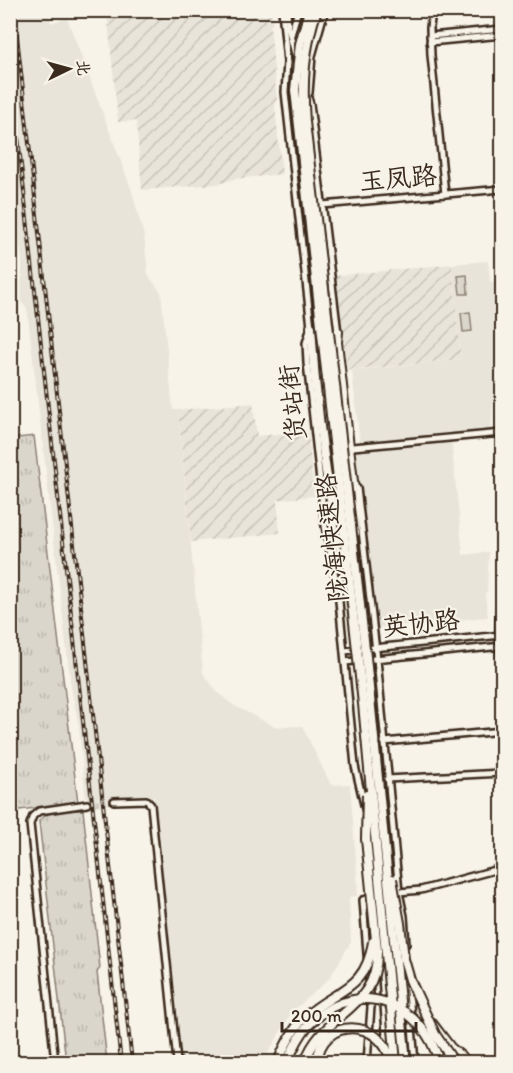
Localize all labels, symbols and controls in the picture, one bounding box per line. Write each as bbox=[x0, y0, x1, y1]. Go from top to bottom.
north arrow bbox=[39, 39, 99, 99]
text: 北 bbox=[73, 59, 94, 77]
street label: 玉凤路 bbox=[358, 159, 438, 197]
street label: 货站街 bbox=[272, 363, 312, 443]
street label: 陇海快速路 bbox=[309, 472, 355, 604]
street label: 英协路 bbox=[381, 603, 461, 643]
scale bar bbox=[282, 995, 416, 1033]
text: 200 m bbox=[291, 1005, 342, 1027]

